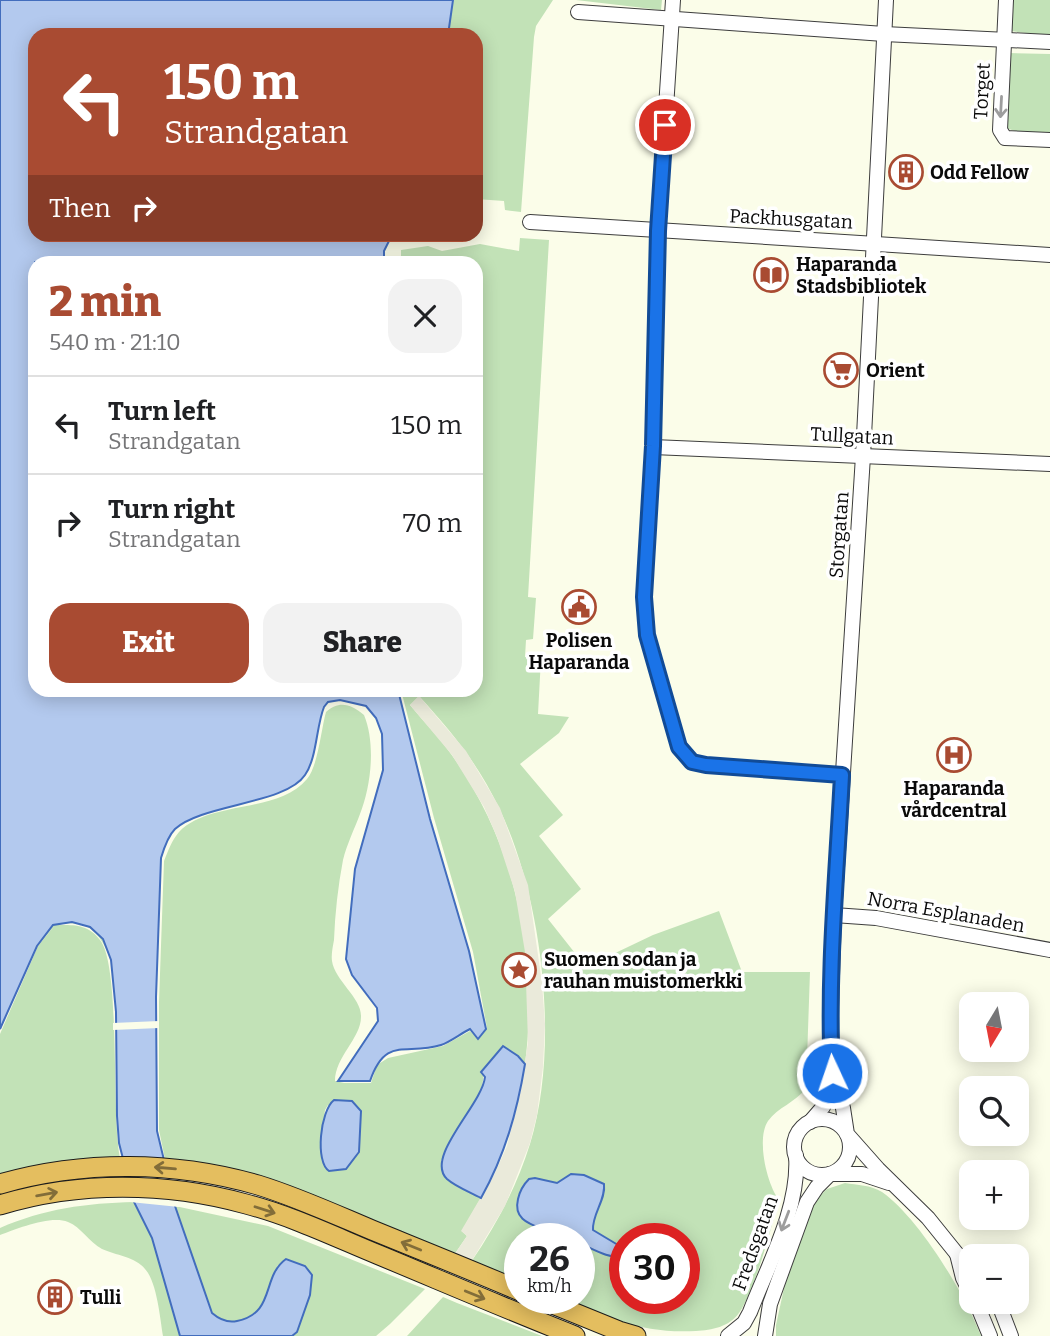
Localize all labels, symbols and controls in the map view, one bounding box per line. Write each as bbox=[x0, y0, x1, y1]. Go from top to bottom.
text: 150 m bbox=[164, 53, 299, 112]
icon: left bbox=[49, 56, 140, 147]
street label: Torget bbox=[969, 62, 995, 120]
pin bbox=[635, 95, 695, 155]
one-way arrow bbox=[994, 96, 1007, 119]
icon: arrive bbox=[646, 106, 684, 144]
text: Strandgatan bbox=[164, 113, 348, 151]
building icon: Odd Fellow bbox=[887, 153, 925, 191]
place label: Odd Fellow bbox=[930, 161, 1029, 184]
icon: right bbox=[125, 189, 163, 227]
text: Then bbox=[49, 193, 111, 224]
street label: Packhusgatan bbox=[729, 204, 853, 234]
place label: Haparanda Stadsbibliotek bbox=[796, 253, 927, 298]
library icon: Haparanda Stadsbibliotek bbox=[752, 256, 790, 294]
text: 2 min bbox=[49, 277, 161, 327]
button: close bbox=[388, 279, 462, 353]
text: 540 m · 21:10 bbox=[49, 328, 181, 356]
supermarket icon: Orient bbox=[822, 351, 860, 389]
place label: Orient bbox=[866, 359, 925, 382]
text: Turn left bbox=[108, 396, 216, 427]
icon: left bbox=[49, 406, 87, 444]
text: 150 m bbox=[391, 410, 462, 441]
street label: Tullgatan bbox=[810, 422, 894, 450]
text: Strandgatan bbox=[108, 427, 240, 455]
street label: Storgatan bbox=[825, 491, 853, 579]
text: Turn right bbox=[108, 494, 235, 525]
icon: right bbox=[49, 504, 87, 542]
text: 70 m bbox=[403, 508, 462, 539]
text: Strandgatan bbox=[108, 525, 240, 553]
public building icon: Polisen Haparanda bbox=[560, 588, 598, 626]
button: Exit bbox=[49, 603, 249, 683]
button: Share bbox=[263, 603, 462, 683]
place label: Polisen Haparanda bbox=[529, 629, 630, 674]
hospital icon: Haparanda vårdcentral bbox=[935, 736, 973, 774]
place label: Haparanda vårdcentral bbox=[900, 777, 1007, 822]
street label: Norra Esplanaden bbox=[866, 887, 1026, 937]
place label: Suomen sodan ja rauhan muistomerkki bbox=[544, 948, 742, 993]
place icon: Suomen sodan ja rauhan muistomerkki bbox=[500, 951, 538, 989]
north arrow bbox=[959, 992, 1029, 1062]
map controls bbox=[959, 992, 1029, 1314]
position arrow bbox=[795, 1036, 869, 1110]
button: search bbox=[959, 1076, 1029, 1146]
button: + bbox=[959, 1160, 1029, 1230]
one-way arrow bbox=[154, 1161, 177, 1174]
one-way arrow bbox=[35, 1187, 58, 1200]
street label: Fredsgatan bbox=[727, 1193, 783, 1293]
one-way arrow bbox=[253, 1204, 275, 1217]
one-way arrow bbox=[778, 1210, 790, 1232]
speed limit sign: 30 bbox=[609, 1223, 700, 1314]
text: 26 bbox=[529, 1238, 570, 1280]
one-way arrow bbox=[401, 1239, 423, 1252]
button: − bbox=[959, 1244, 1029, 1314]
text: km/h bbox=[527, 1275, 572, 1297]
building icon: Tulli bbox=[36, 1278, 74, 1316]
place label: Tulli bbox=[80, 1286, 121, 1309]
one-way arrow bbox=[464, 1289, 486, 1302]

